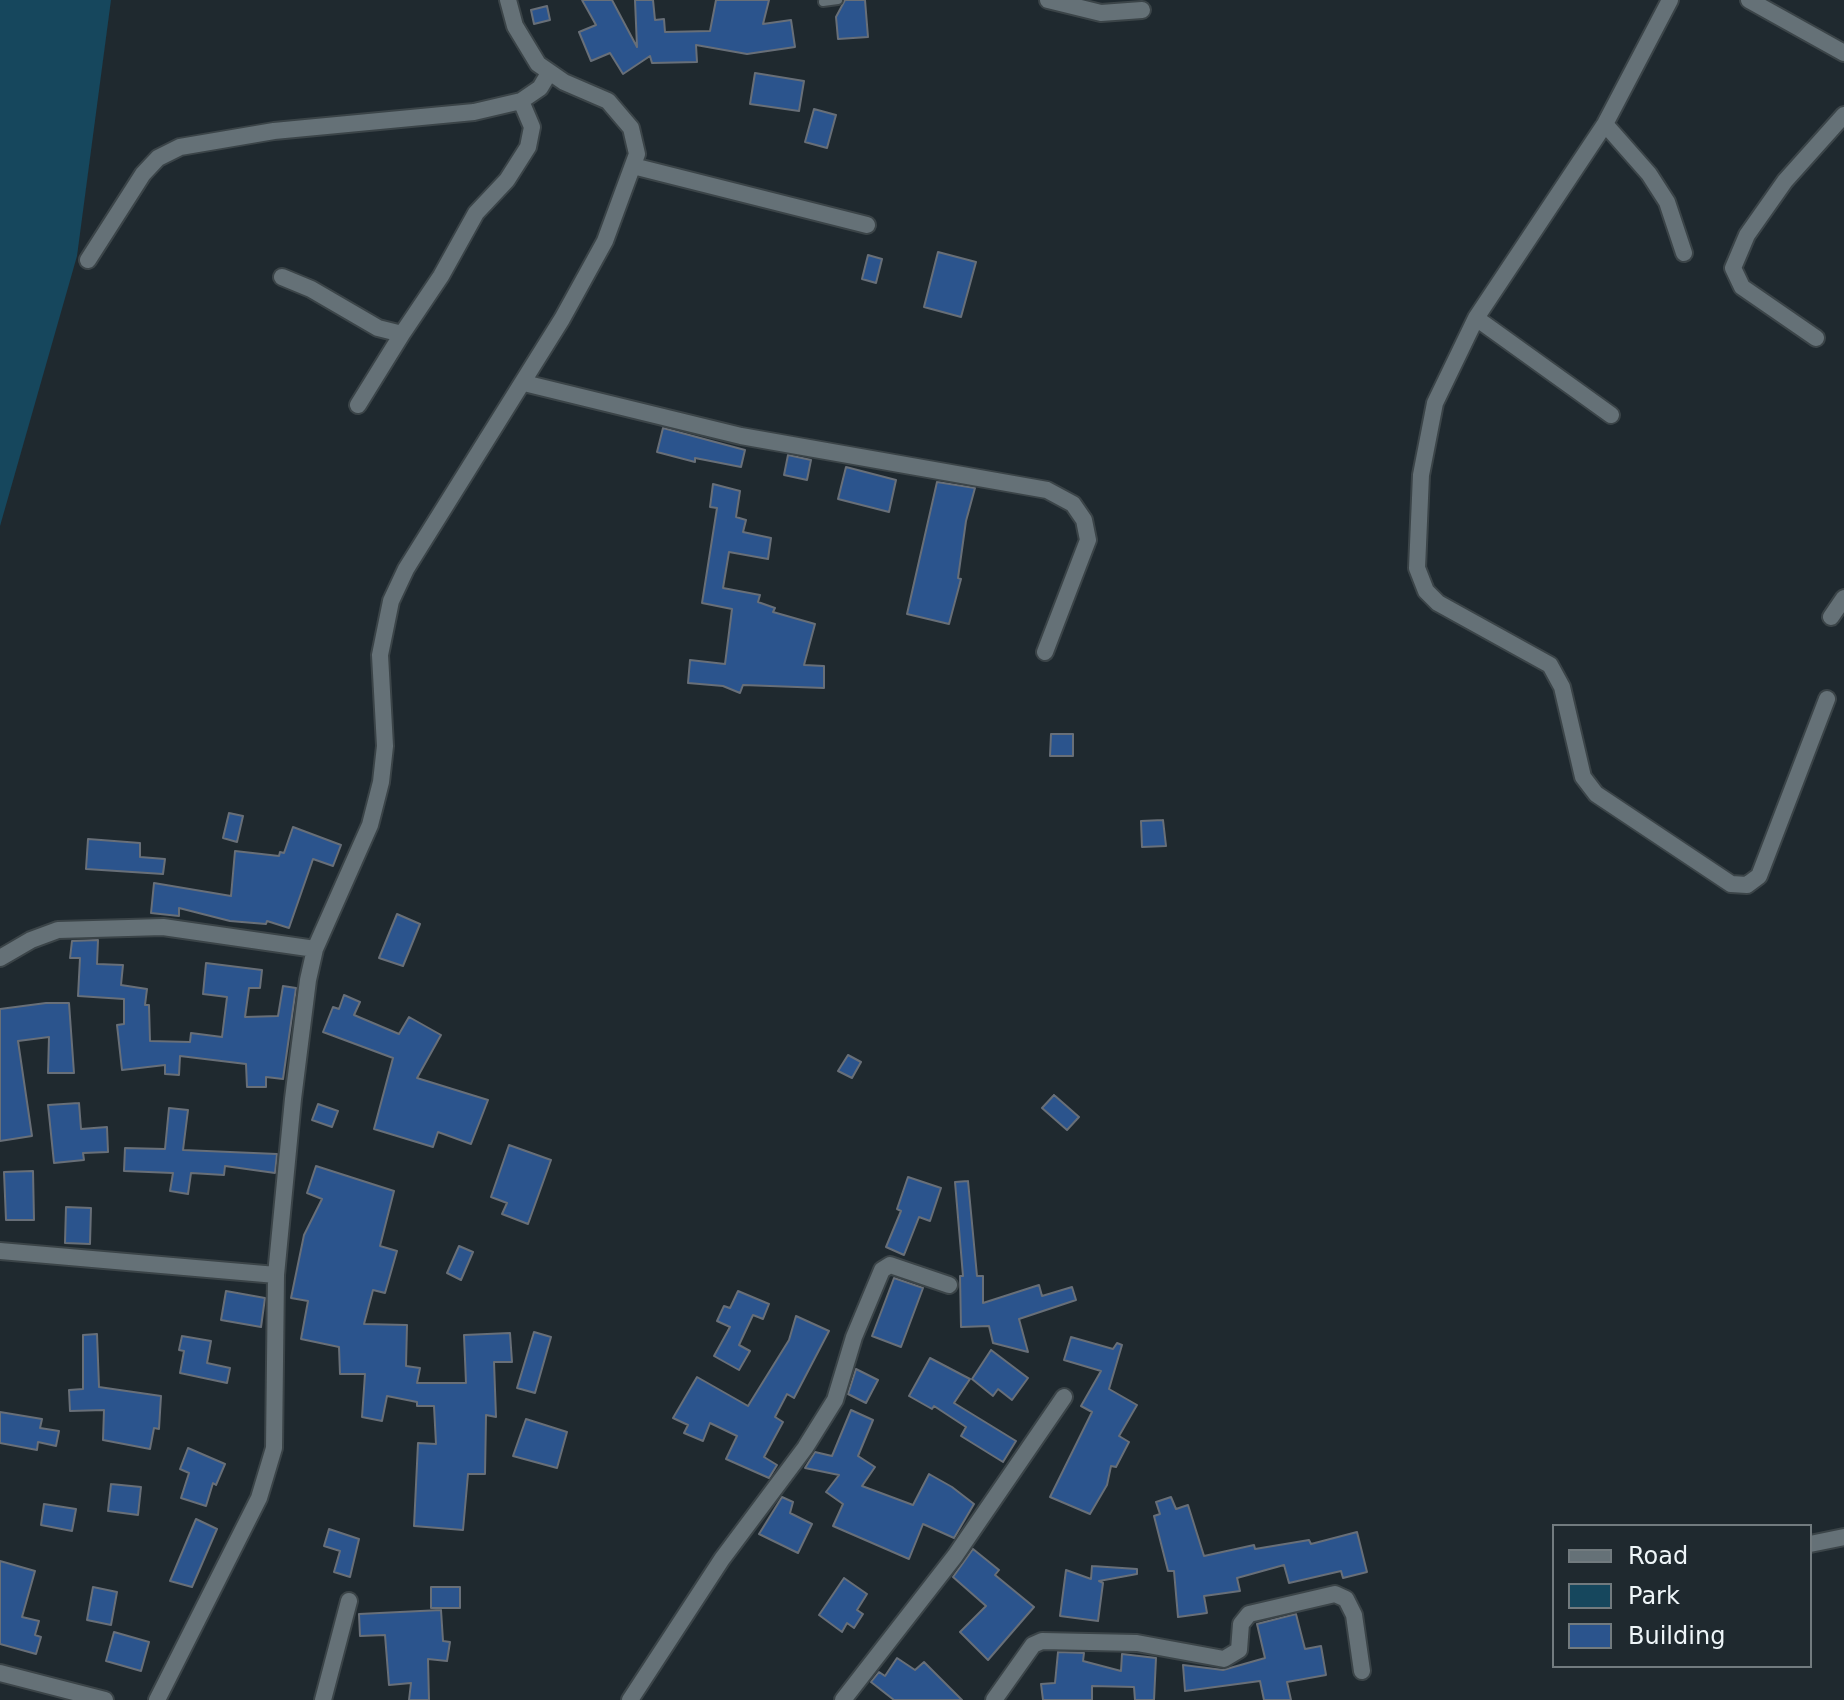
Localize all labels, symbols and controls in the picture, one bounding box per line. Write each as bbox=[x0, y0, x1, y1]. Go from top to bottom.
legend bbox=[1552, 1524, 1812, 1668]
text: Road bbox=[1628, 1542, 1688, 1570]
text: Park bbox=[1628, 1582, 1680, 1610]
text: Building bbox=[1628, 1622, 1725, 1650]

